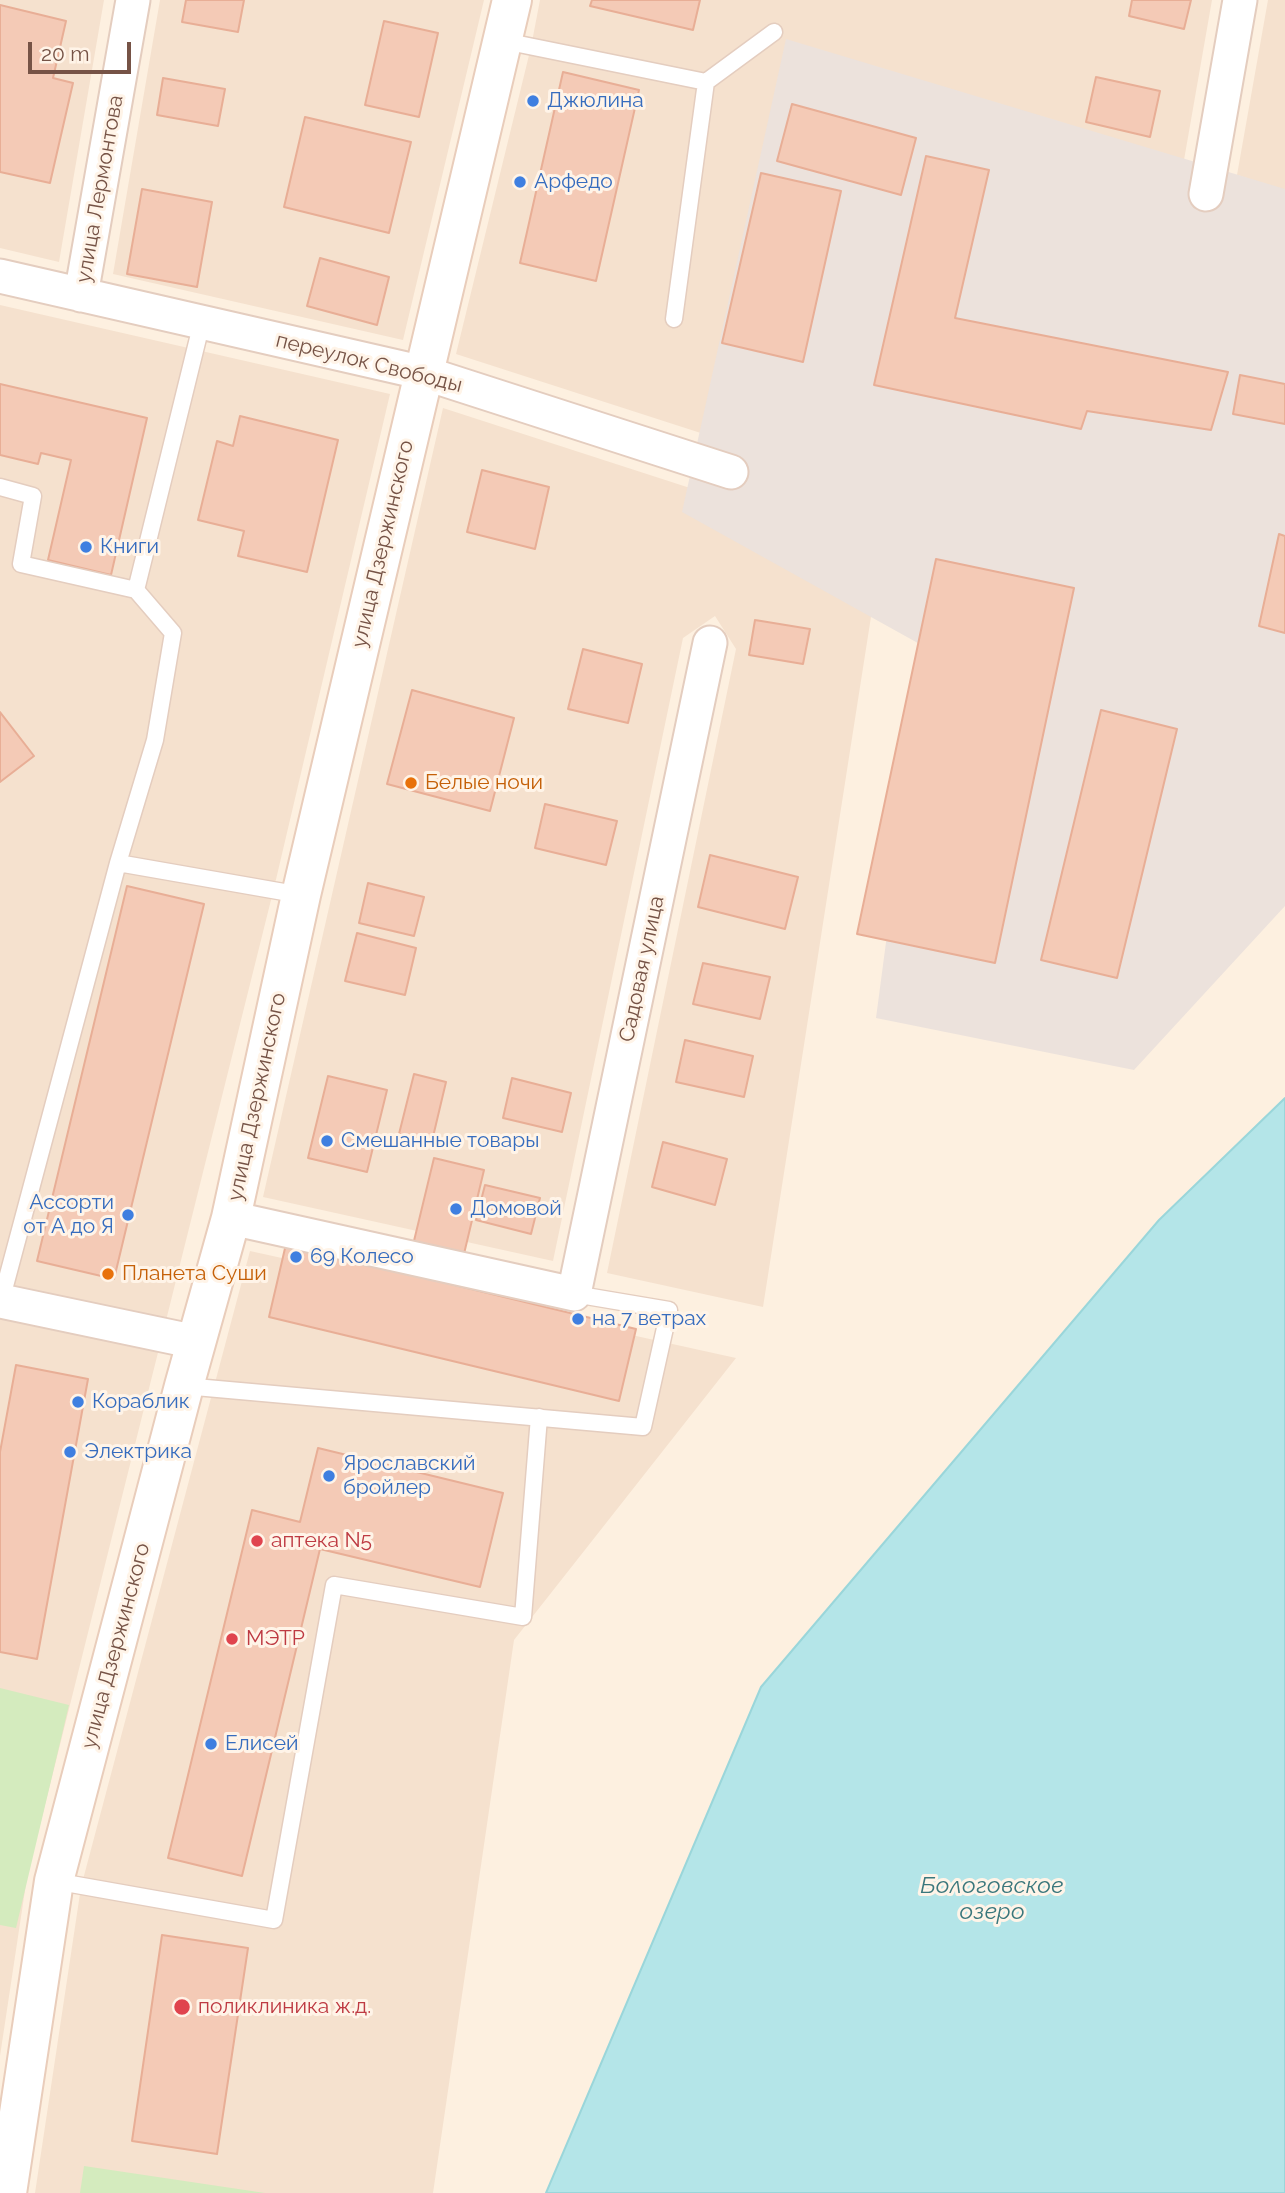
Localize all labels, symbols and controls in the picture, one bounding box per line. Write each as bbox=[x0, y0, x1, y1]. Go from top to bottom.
scale bar bbox=[32, 28, 135, 72]
text: 20 m bbox=[41, 41, 89, 66]
place label: Джюлина bbox=[547, 88, 644, 114]
street label: улица Лермонтова bbox=[71, 93, 129, 285]
marker: Джюлина bbox=[525, 93, 541, 109]
place label: Арфедо bbox=[534, 169, 613, 195]
marker: Арфедо bbox=[512, 174, 528, 190]
street label: переулок Свободы bbox=[273, 328, 465, 398]
street label: улица Дзержинского bbox=[347, 438, 419, 650]
place label: Книги bbox=[100, 534, 159, 560]
marker: Книги bbox=[78, 539, 94, 555]
place label: Белые ночи bbox=[425, 770, 543, 796]
marker: Белые ночи bbox=[403, 775, 419, 791]
street label: Садовая улица bbox=[614, 894, 670, 1044]
street label: улица Дзержинского bbox=[223, 991, 291, 1203]
place label: Смешанные товары bbox=[341, 1128, 539, 1154]
marker: Смешанные товары bbox=[319, 1133, 335, 1149]
place label: Ассорти от А до Я bbox=[23, 1190, 114, 1240]
place label: Домовой bbox=[470, 1196, 562, 1222]
marker: Домовой bbox=[448, 1201, 464, 1217]
marker: Ассорти от А до Я bbox=[120, 1207, 136, 1223]
place label: 69 Колесо bbox=[310, 1244, 414, 1270]
marker: 69 Колесо bbox=[288, 1249, 304, 1265]
place label: Планета Суши bbox=[122, 1261, 267, 1287]
marker: Планета Суши bbox=[100, 1266, 116, 1282]
place label: на 7 ветрах bbox=[592, 1306, 706, 1332]
marker: на 7 ветрах bbox=[570, 1311, 586, 1327]
place label: Кораблик bbox=[92, 1389, 190, 1415]
marker: Кораблик bbox=[70, 1394, 86, 1410]
place label: Электрика bbox=[84, 1439, 192, 1465]
marker: Электрика bbox=[62, 1444, 78, 1460]
place label: Ярославский бройлер bbox=[343, 1451, 475, 1501]
marker: Ярославский бройлер bbox=[321, 1468, 337, 1484]
place label: аптека N5 bbox=[271, 1528, 372, 1554]
marker: аптека N5 bbox=[249, 1533, 265, 1549]
street label: улица Дзержинского bbox=[76, 1540, 156, 1752]
place label: МЭТР bbox=[246, 1626, 305, 1652]
marker: МЭТР bbox=[224, 1631, 240, 1647]
place label: Елисей bbox=[225, 1731, 298, 1757]
marker: Елисей bbox=[203, 1736, 219, 1752]
water label: Бологовское озеро bbox=[920, 1872, 1064, 1926]
place label: поликлиника ж.д. bbox=[198, 1994, 371, 2020]
marker: поликлиника ж.д. bbox=[172, 1997, 192, 2017]

